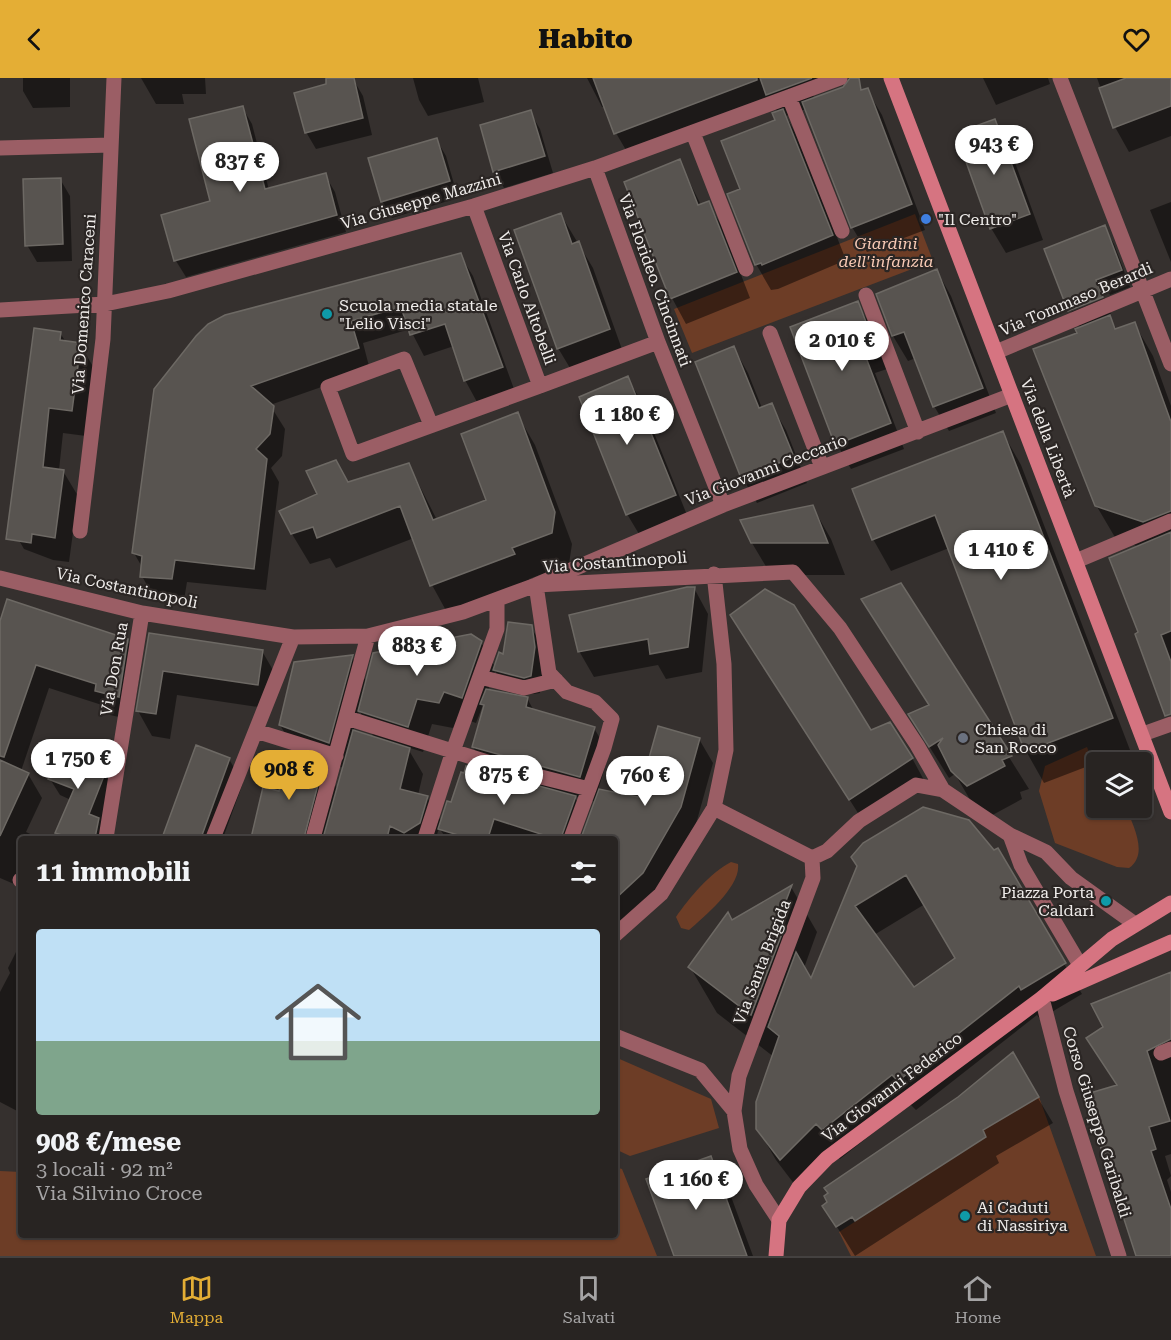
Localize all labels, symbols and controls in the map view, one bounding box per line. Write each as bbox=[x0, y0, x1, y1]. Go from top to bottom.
icon: back bbox=[18, 23, 51, 56]
text: Habito bbox=[538, 23, 633, 55]
icon: heart bbox=[1120, 23, 1153, 56]
pin: 943 € bbox=[952, 125, 1036, 176]
text: 943 € bbox=[969, 132, 1019, 156]
pin: 837 € bbox=[198, 142, 282, 193]
text: 837 € bbox=[215, 149, 265, 173]
street label: Via Giuseppe Mazzini bbox=[339, 169, 503, 233]
street label: Via Florideo. Cincinnati bbox=[615, 191, 695, 369]
place label: "Il Centro" bbox=[938, 210, 1017, 229]
marker: "Il Centro" bbox=[919, 212, 933, 226]
street label: Via Domenico Caraceni bbox=[68, 213, 100, 395]
street label: Via Carlo Altobelli bbox=[494, 229, 560, 367]
park label: Giardini dell'infanzia bbox=[839, 234, 934, 271]
street label: Via Tommaso Berardi bbox=[997, 258, 1155, 340]
place label: Scuola media statale "Lelio Visci" bbox=[339, 296, 498, 333]
marker: Scuola media statale "Lelio Visci" bbox=[320, 307, 334, 321]
pin: 2 010 € bbox=[787, 321, 897, 372]
text: 2 010 € bbox=[809, 328, 875, 352]
street label: Via della Libertà bbox=[1017, 376, 1080, 501]
pin: 1 180 € bbox=[572, 395, 682, 446]
text: 1 180 € bbox=[594, 402, 660, 426]
street label: Via Giovanni Ceccario bbox=[682, 430, 850, 510]
pin: 1 410 € bbox=[946, 530, 1056, 581]
text: 1 410 € bbox=[968, 537, 1034, 561]
street label: Via Costantinopoli bbox=[542, 547, 688, 577]
street label: Via Costantinopoli bbox=[54, 564, 200, 612]
street label: Via Don Rua bbox=[96, 620, 132, 717]
pin: 883 € bbox=[375, 626, 459, 677]
text: 883 € bbox=[392, 633, 442, 657]
place label: Chiesa di San Rocco bbox=[975, 720, 1057, 757]
marker: Chiesa di San Rocco bbox=[956, 731, 970, 745]
pin: 1 750 € bbox=[23, 739, 133, 790]
text: 1 750 € bbox=[45, 746, 111, 770]
pin: 908 € bbox=[247, 750, 331, 801]
map controls bbox=[1086, 752, 1152, 818]
button: layers bbox=[1086, 752, 1152, 818]
pin: 875 € bbox=[462, 755, 546, 806]
pin: 760 € bbox=[603, 756, 687, 807]
text: 908 € bbox=[264, 757, 314, 781]
text: 875 € bbox=[479, 762, 529, 786]
text: 760 € bbox=[620, 763, 670, 787]
icon: filters bbox=[567, 856, 600, 889]
text: 11 immobili bbox=[36, 857, 190, 887]
place label: Piazza Porta Caldari bbox=[1001, 883, 1094, 920]
marker: Piazza Porta Caldari bbox=[1099, 894, 1113, 908]
street label: Via Santa Brigida bbox=[729, 897, 795, 1027]
icon: home bbox=[264, 968, 372, 1076]
street label: Corso Giuseppe Garibaldi bbox=[1059, 1024, 1135, 1220]
street label: Via Giovanni Federico bbox=[818, 1028, 966, 1146]
text: 908 €/mese bbox=[36, 1127, 181, 1157]
text: 3 locali · 92 m² bbox=[36, 1157, 173, 1181]
pin: 1 160 € bbox=[641, 1160, 751, 1211]
text: 1 160 € bbox=[663, 1167, 729, 1191]
text: Via Silvino Croce bbox=[36, 1181, 202, 1205]
place label: Ai Caduti di Nassiriya bbox=[977, 1198, 1068, 1235]
marker: Ai Caduti di Nassiriya bbox=[958, 1209, 972, 1223]
tab: Mappa bbox=[170, 1272, 223, 1327]
tab: Salvati bbox=[563, 1272, 615, 1327]
tab: Home bbox=[955, 1272, 1001, 1327]

